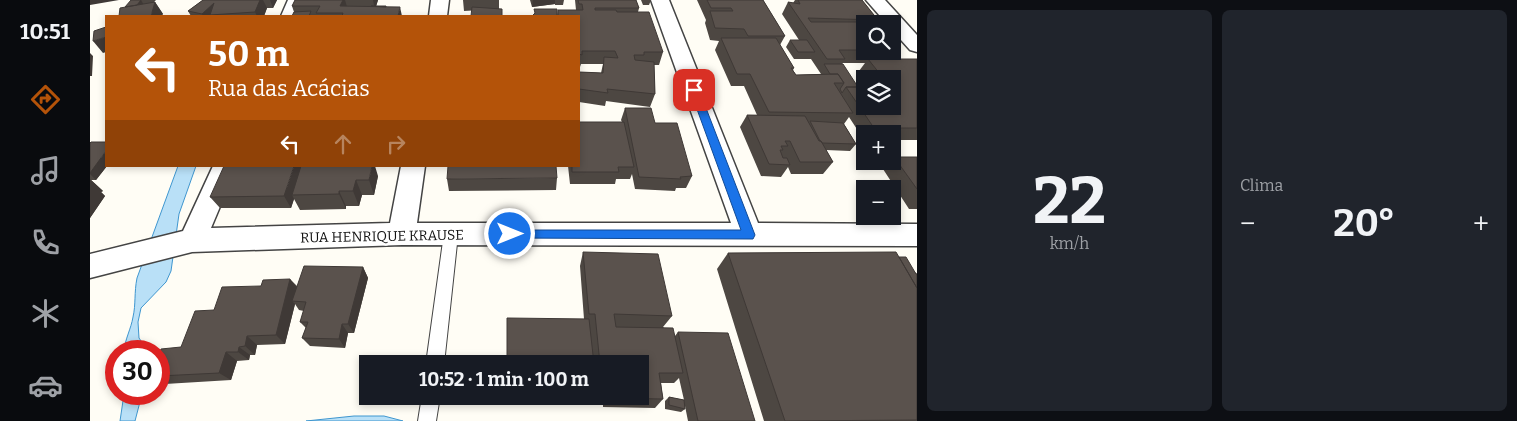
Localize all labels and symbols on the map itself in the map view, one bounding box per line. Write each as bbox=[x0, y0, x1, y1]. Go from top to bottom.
pin bbox=[673, 69, 715, 111]
position arrow bbox=[483, 207, 535, 259]
street label: RUA HENRIQUE KRAUSE bbox=[300, 227, 464, 246]
speed limit sign: 30 bbox=[105, 340, 170, 405]

